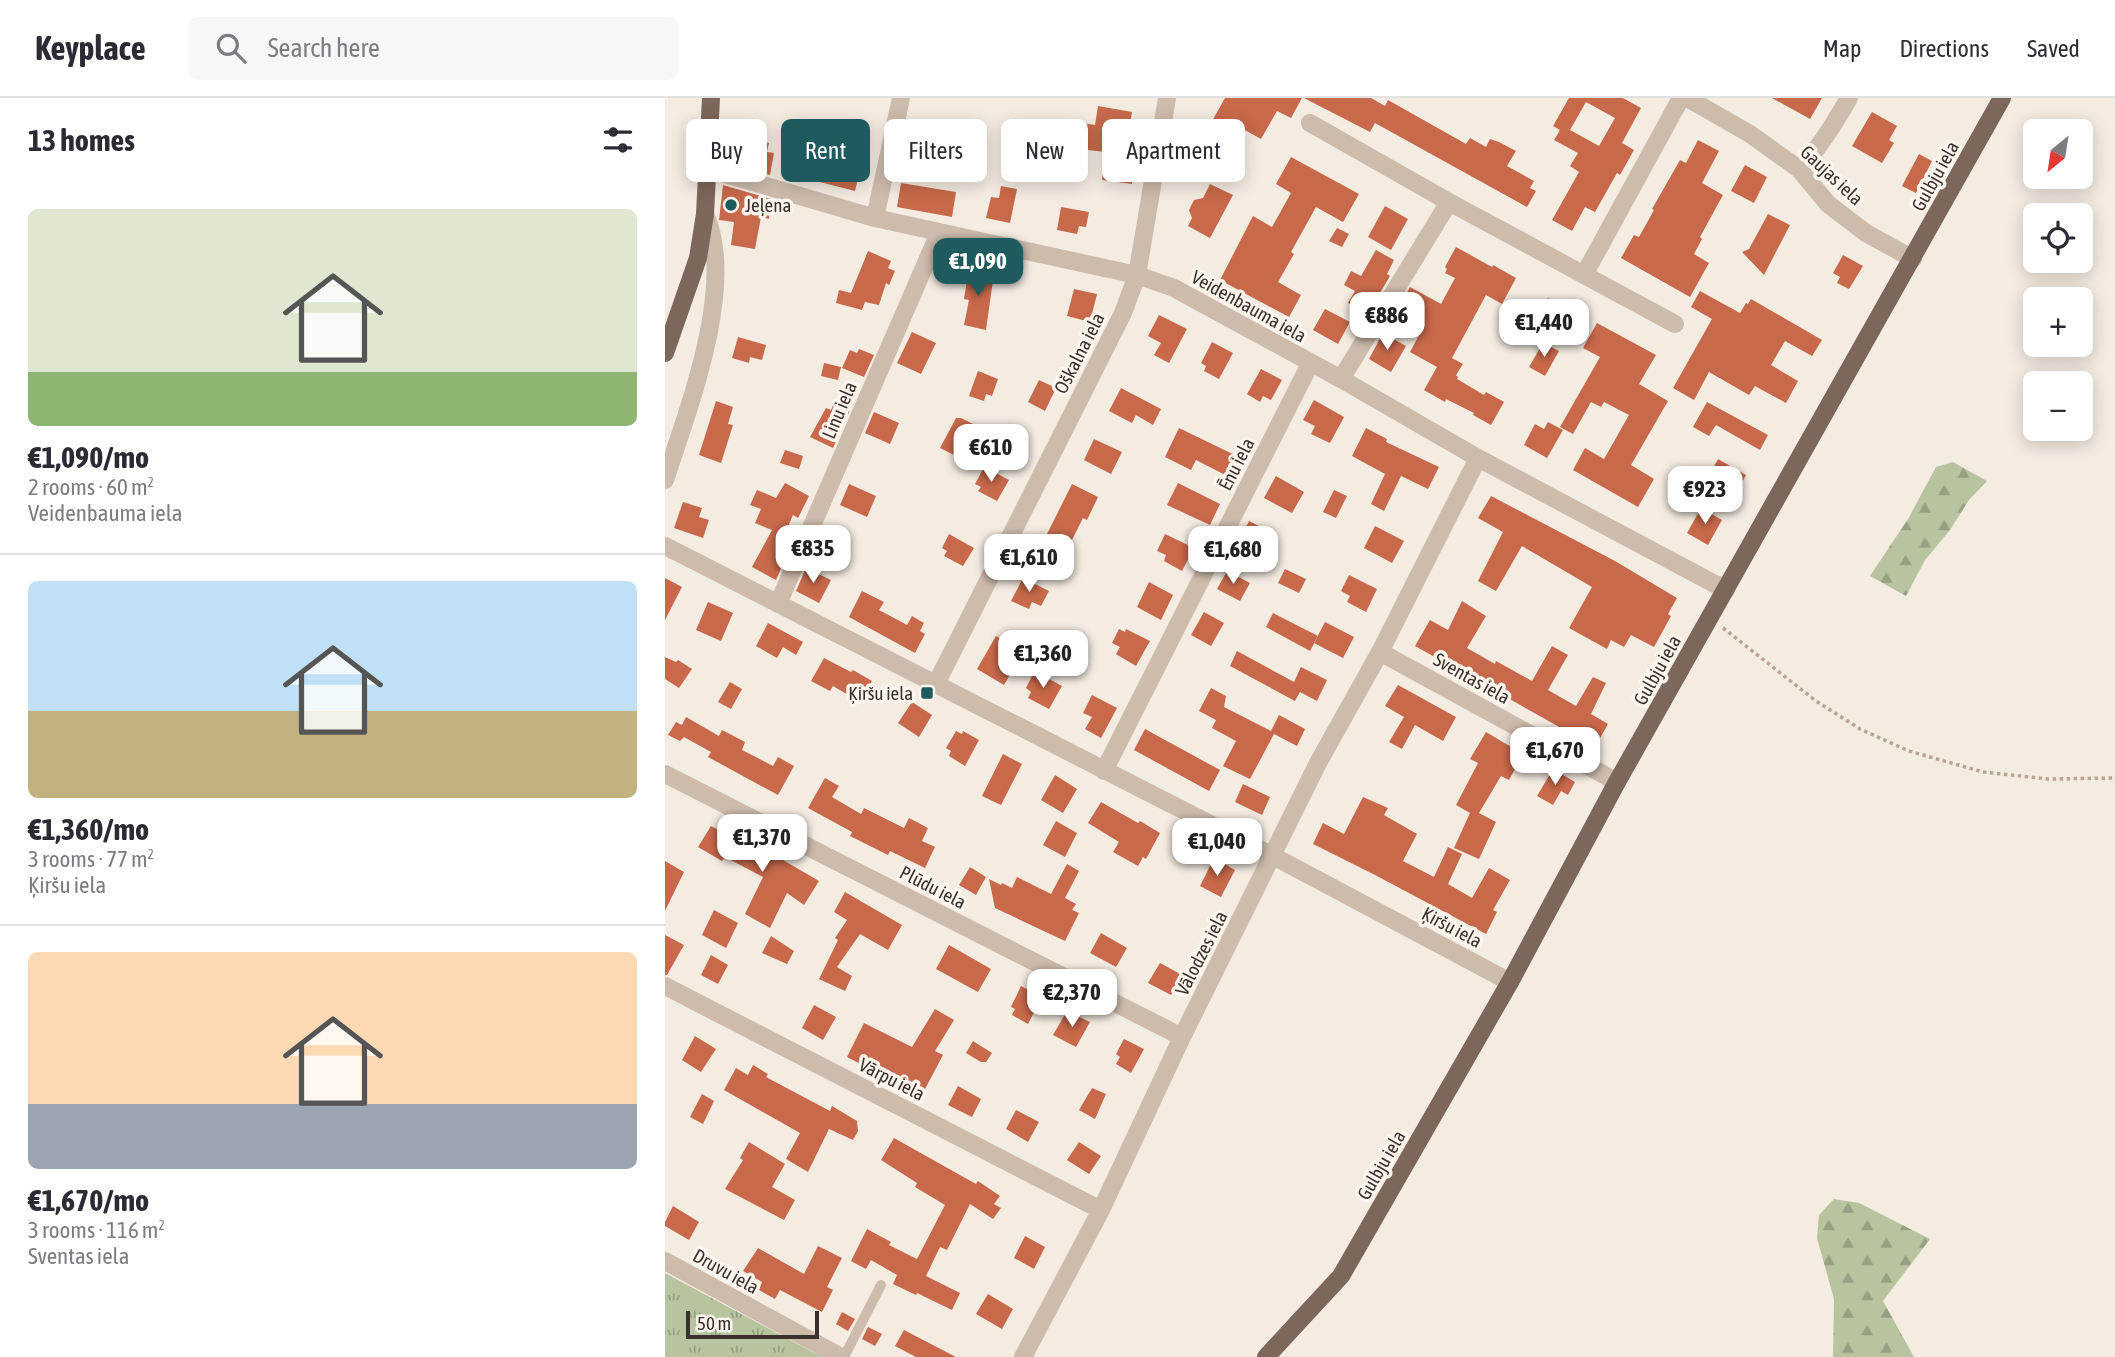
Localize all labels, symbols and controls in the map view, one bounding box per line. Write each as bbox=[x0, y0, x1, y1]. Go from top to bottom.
search box bbox=[188, 17, 678, 80]
text: Keyplace bbox=[35, 29, 146, 67]
icon: search bbox=[212, 29, 250, 67]
text: Search here bbox=[268, 33, 380, 63]
text: Map bbox=[1823, 35, 1861, 62]
text: Directions bbox=[1899, 35, 1989, 62]
text: Saved bbox=[2027, 35, 2080, 62]
chip: Buy bbox=[686, 119, 767, 182]
chip: Rent bbox=[781, 119, 870, 182]
chip: Filters bbox=[884, 119, 987, 182]
chip: New bbox=[1001, 119, 1088, 182]
chip: Apartment bbox=[1102, 119, 1245, 182]
north arrow bbox=[2023, 119, 2093, 189]
map controls bbox=[2023, 119, 2093, 441]
icon: filters bbox=[599, 121, 637, 159]
text: 13 homes bbox=[28, 123, 135, 157]
street label: Gulbju iela bbox=[1907, 137, 1963, 215]
street label: Gaujas iela bbox=[1796, 141, 1868, 209]
place label: Jeļena bbox=[745, 194, 791, 216]
marker: Jeļena bbox=[723, 197, 739, 213]
button: locate bbox=[2023, 203, 2093, 273]
pin: €1,090 bbox=[921, 238, 1035, 298]
text: €1,090 bbox=[949, 248, 1007, 274]
icon: home bbox=[270, 255, 396, 381]
street label: Veidenbauma iela bbox=[1188, 265, 1310, 347]
button: + bbox=[2023, 287, 2093, 357]
pin: €886 bbox=[1346, 292, 1428, 352]
pin: €1,440 bbox=[1487, 300, 1601, 359]
text: €886 bbox=[1366, 302, 1408, 328]
street label: Oškalna iela bbox=[1049, 309, 1109, 397]
text: €1,440 bbox=[1515, 309, 1573, 335]
button: − bbox=[2023, 371, 2093, 441]
street label: Linu iela bbox=[817, 378, 861, 442]
pin: €610 bbox=[950, 424, 1032, 484]
text: €610 bbox=[970, 434, 1012, 460]
street label: Ēnu iela bbox=[1213, 434, 1259, 494]
text: €1,090/mo bbox=[28, 440, 149, 474]
pin: €923 bbox=[1664, 466, 1746, 526]
text: 2 rooms · 60 m² bbox=[28, 474, 154, 500]
text: €923 bbox=[1684, 476, 1726, 502]
text: Veidenbauma iela bbox=[28, 500, 182, 526]
pin: €835 bbox=[772, 526, 854, 585]
pin: €1,680 bbox=[1176, 526, 1290, 586]
pin: €1,610 bbox=[972, 534, 1086, 594]
text: €835 bbox=[792, 535, 834, 561]
text: €1,680 bbox=[1204, 536, 1262, 562]
text: €1,610 bbox=[1000, 544, 1058, 570]
icon: home bbox=[270, 627, 396, 753]
pin: €1,360 bbox=[986, 630, 1100, 690]
street label: Gulbju iela bbox=[1629, 631, 1685, 709]
text: €1,360 bbox=[1014, 640, 1072, 666]
street label: Sventas iela bbox=[1430, 648, 1514, 708]
place label: Ķiršu iela bbox=[848, 682, 913, 704]
marker: Ķiršu iela bbox=[919, 685, 935, 701]
pin: €1,670 bbox=[1498, 728, 1612, 787]
text: €1,670 bbox=[1526, 737, 1584, 763]
text: €1,360/mo bbox=[28, 812, 149, 846]
pin: €1,370 bbox=[705, 814, 819, 874]
pin: €1,040 bbox=[1160, 818, 1274, 878]
text: €1,370 bbox=[733, 824, 791, 850]
text: €1,040 bbox=[1188, 828, 1246, 854]
text: 3 rooms · 77 m² bbox=[28, 846, 154, 872]
street label: Plūdu iela bbox=[896, 861, 970, 913]
text: Ķiršu iela bbox=[28, 872, 106, 898]
street label: Ķiršu iela bbox=[1418, 902, 1486, 952]
street label: Vālodzes iela bbox=[1170, 907, 1232, 999]
pin: €2,370 bbox=[1015, 970, 1129, 1029]
text: €2,370 bbox=[1043, 979, 1101, 1005]
icon: home bbox=[270, 998, 396, 1124]
street label: Vārpu iela bbox=[855, 1053, 929, 1105]
street label: Gulbju iela bbox=[1352, 1126, 1410, 1204]
text: €1,670/mo bbox=[28, 1183, 149, 1217]
text: 3 rooms · 116 m² bbox=[28, 1217, 165, 1243]
text: Sventas iela bbox=[28, 1243, 129, 1269]
street label: Druvu iela bbox=[689, 1244, 763, 1298]
scale bar bbox=[686, 1308, 819, 1340]
text: 50 m bbox=[697, 1312, 731, 1334]

